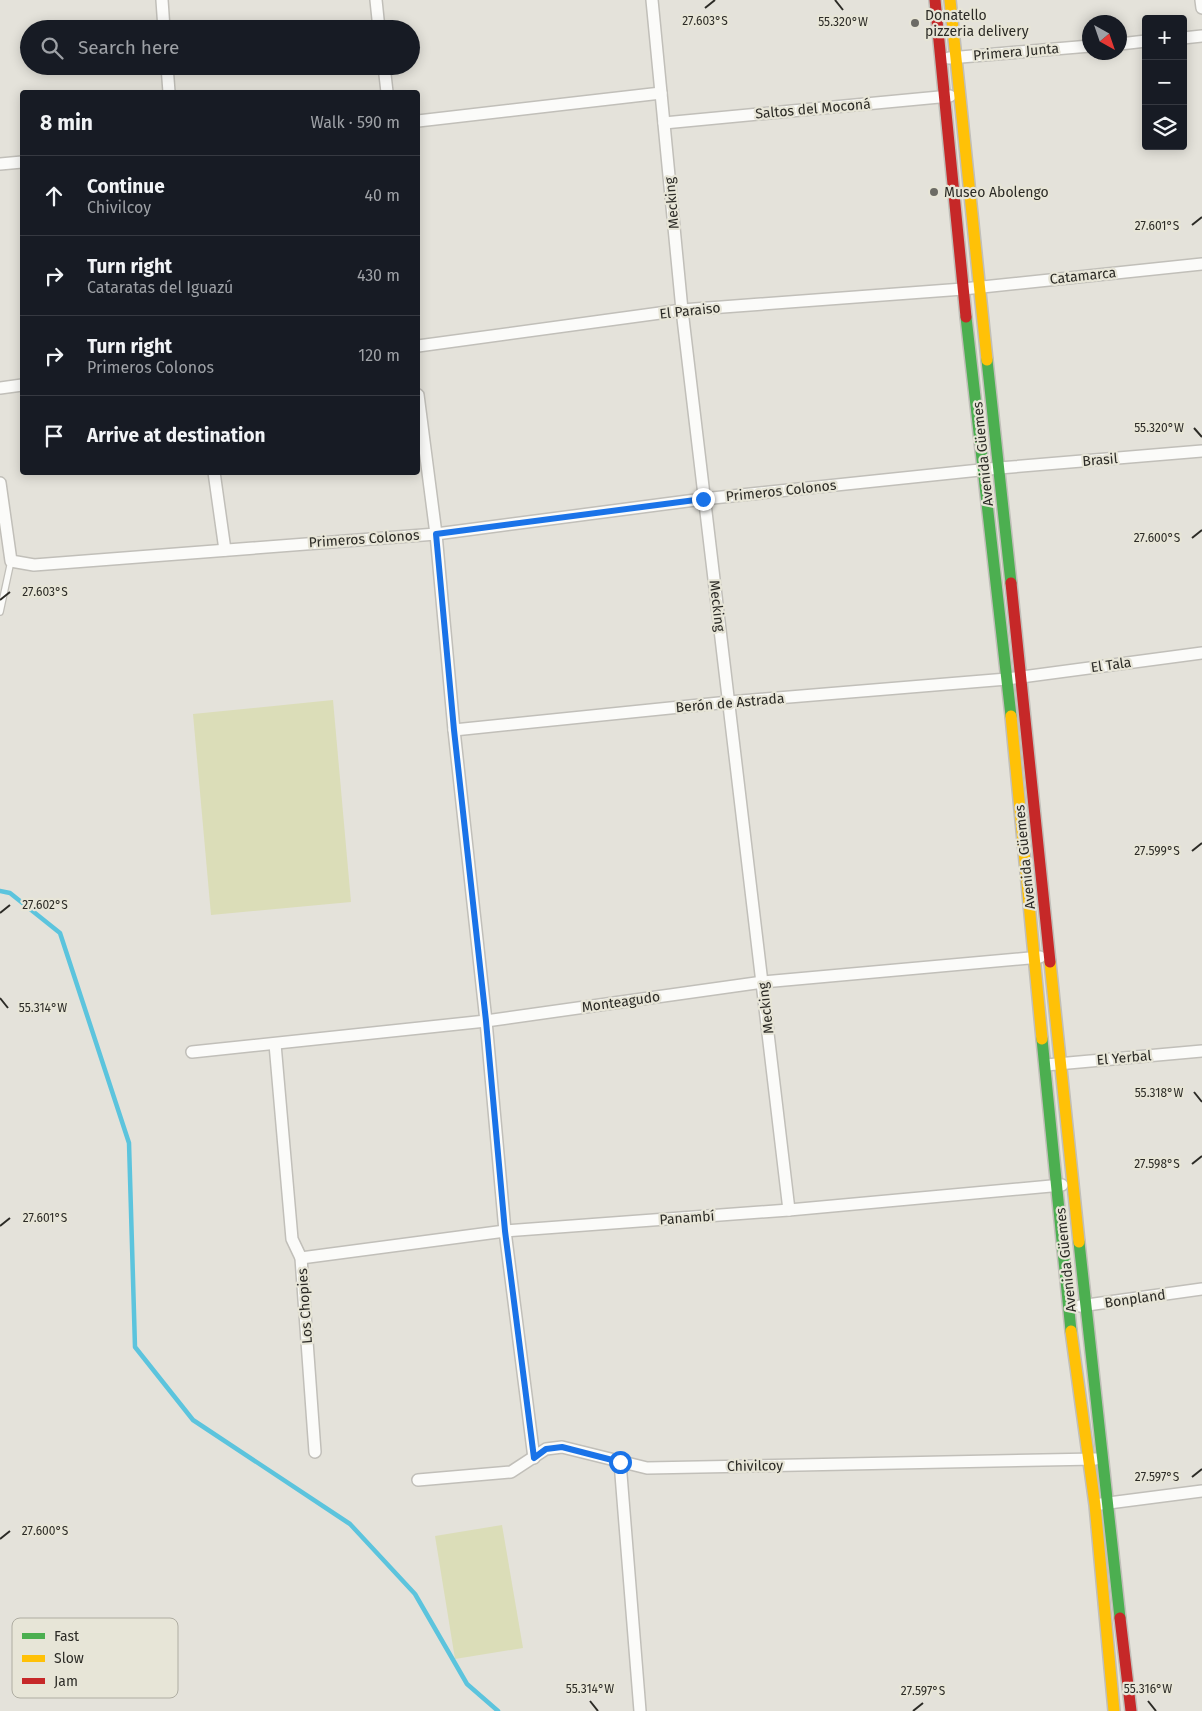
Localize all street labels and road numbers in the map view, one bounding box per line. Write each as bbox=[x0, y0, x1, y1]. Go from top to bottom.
street label: Primera Junta bbox=[972, 40, 1060, 64]
street label: Saltos del Moconá bbox=[755, 95, 871, 123]
street label: Mecking bbox=[661, 176, 683, 230]
street label: Catamarca bbox=[1049, 264, 1117, 288]
street label: El Paraiso bbox=[659, 299, 721, 323]
street label: Avenida Güemes bbox=[969, 400, 997, 507]
street label: Brasil bbox=[1082, 450, 1118, 470]
street label: Primeros Colonos bbox=[725, 477, 838, 505]
street label: Primeros Colonos bbox=[308, 527, 420, 551]
street label: Mecking bbox=[705, 579, 729, 633]
street label: El Tala bbox=[1090, 654, 1132, 676]
street label: Berón de Astrada bbox=[675, 690, 785, 716]
street label: Avenida Güemes bbox=[1011, 803, 1039, 910]
street label: Mecking bbox=[754, 981, 778, 1035]
street label: Monteagudo bbox=[581, 988, 661, 1016]
street label: El Yerbal bbox=[1096, 1047, 1152, 1069]
street label: Avenida Güemes bbox=[1052, 1206, 1080, 1313]
street label: Panambí bbox=[659, 1208, 715, 1228]
street label: Los Chopies bbox=[294, 1267, 316, 1344]
street label: Bonpland bbox=[1103, 1286, 1167, 1312]
street label: Chivilcoy bbox=[727, 1457, 783, 1475]

